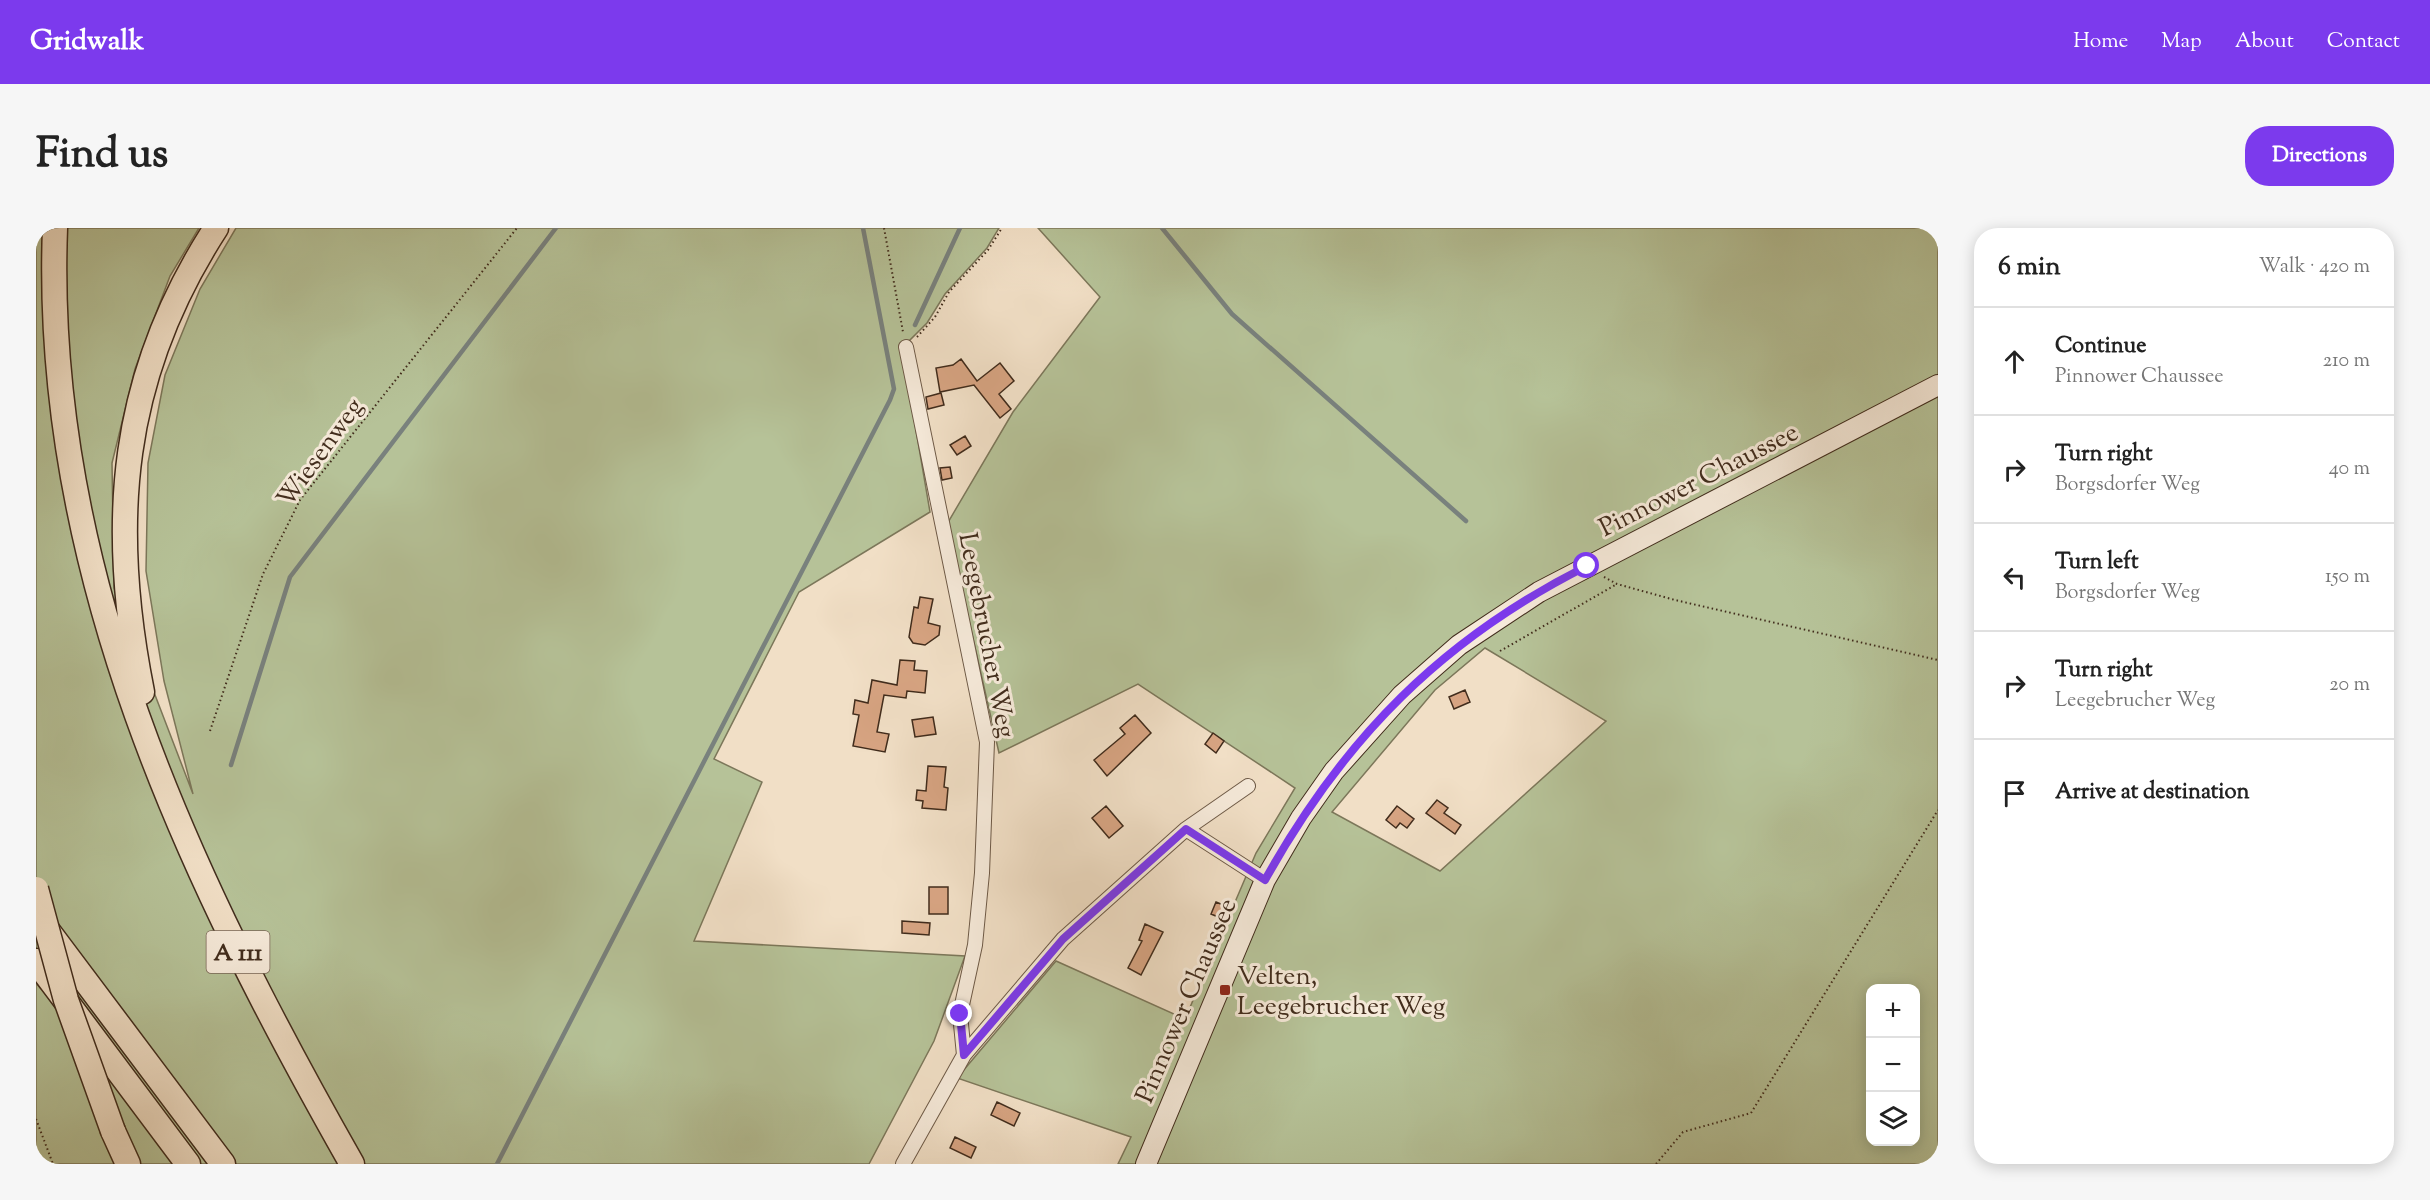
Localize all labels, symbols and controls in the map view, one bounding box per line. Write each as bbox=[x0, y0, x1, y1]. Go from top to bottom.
text: Gridwalk bbox=[30, 22, 144, 62]
text: Home bbox=[2073, 27, 2128, 57]
text: Map bbox=[2161, 27, 2202, 57]
text: About bbox=[2235, 27, 2294, 57]
text: Contact bbox=[2327, 27, 2400, 57]
text: Find us bbox=[36, 126, 168, 186]
button: Directions bbox=[2245, 126, 2394, 186]
text: 6 min bbox=[1998, 249, 2061, 286]
text: Walk · 420 m bbox=[2259, 253, 2370, 282]
text: Continue bbox=[2055, 331, 2146, 363]
icon: ahead bbox=[1998, 345, 2031, 378]
text: 210 m bbox=[2323, 347, 2370, 376]
text: Pinnower Chaussee bbox=[2055, 363, 2224, 392]
street label: Wiesenweg bbox=[269, 391, 373, 516]
street label: Pinnower Chaussee bbox=[1593, 415, 1805, 547]
text: Turn right bbox=[2055, 439, 2152, 471]
icon: right bbox=[1998, 453, 2031, 486]
text: 40 m bbox=[2329, 455, 2370, 484]
text: Borgsdorfer Weg bbox=[2055, 471, 2200, 500]
street label: Leegebrucher Weg bbox=[947, 530, 1024, 741]
text: Turn left bbox=[2055, 547, 2138, 579]
route start bbox=[1573, 552, 1599, 578]
icon: left bbox=[1998, 561, 2031, 594]
text: 150 m bbox=[2325, 563, 2370, 592]
text: Borgsdorfer Weg bbox=[2055, 579, 2200, 608]
text: Turn right bbox=[2055, 655, 2152, 687]
icon: right bbox=[1998, 669, 2031, 702]
text: 20 m bbox=[2329, 671, 2370, 700]
text: Leegebrucher Weg bbox=[2055, 687, 2215, 716]
icon: arrive bbox=[1998, 777, 2031, 810]
text: Arrive at destination bbox=[2055, 777, 2250, 809]
street label: Pinnower Chaussee bbox=[1127, 893, 1247, 1109]
road number: A 111 bbox=[206, 931, 270, 973]
place label: Velten, Leegebrucher Weg bbox=[1237, 959, 1445, 1026]
marker: Velten, Leegebrucher Weg bbox=[1218, 983, 1232, 997]
map controls bbox=[1866, 984, 1920, 1146]
button: + bbox=[1866, 984, 1920, 1038]
route end bbox=[946, 1000, 972, 1026]
button: − bbox=[1866, 1038, 1920, 1092]
button: layers bbox=[1866, 1092, 1920, 1146]

